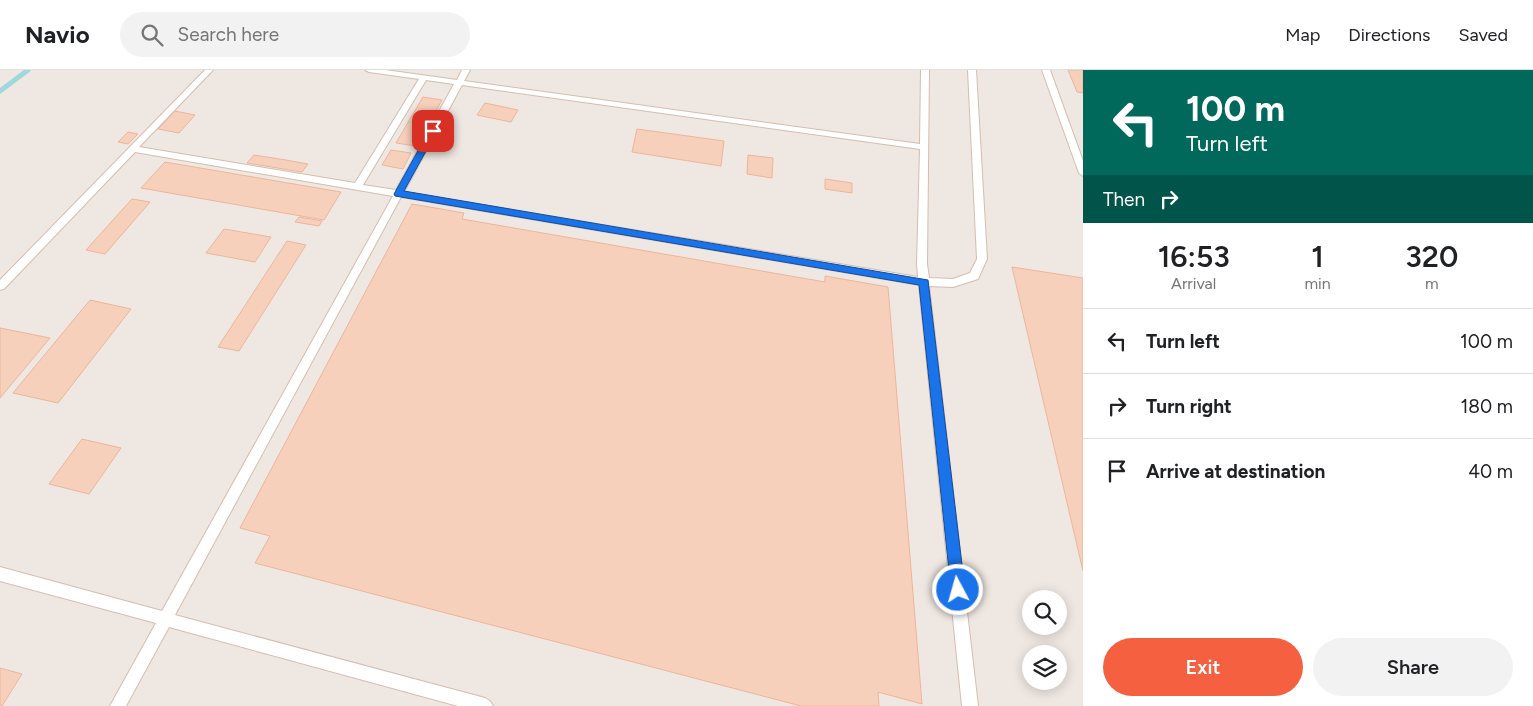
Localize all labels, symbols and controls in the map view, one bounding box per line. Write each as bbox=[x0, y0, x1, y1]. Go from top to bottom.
search box bbox=[120, 12, 470, 57]
text: Navio bbox=[25, 20, 90, 49]
icon: search bbox=[138, 21, 166, 49]
text: Search here bbox=[178, 23, 279, 46]
text: Map bbox=[1285, 24, 1320, 46]
text: Directions bbox=[1348, 24, 1430, 46]
text: Saved bbox=[1458, 24, 1508, 46]
text: 100 m bbox=[1186, 88, 1285, 130]
icon: left bbox=[1103, 90, 1168, 155]
pin bbox=[412, 110, 454, 152]
icon: arrive bbox=[419, 117, 447, 145]
text: Turn left bbox=[1186, 130, 1268, 157]
icon: right bbox=[1155, 185, 1183, 213]
text: Then bbox=[1103, 188, 1145, 211]
text: 16:53 bbox=[1158, 238, 1230, 275]
text: 1 bbox=[1311, 238, 1324, 275]
text: 320 bbox=[1405, 238, 1458, 275]
text: Arrival bbox=[1171, 274, 1216, 293]
text: min bbox=[1304, 274, 1331, 293]
text: m bbox=[1425, 274, 1439, 293]
icon: left bbox=[1103, 327, 1131, 355]
text: Turn left bbox=[1146, 330, 1220, 353]
text: 100 m bbox=[1460, 330, 1513, 353]
icon: right bbox=[1103, 392, 1131, 420]
text: Turn right bbox=[1146, 395, 1232, 418]
text: 180 m bbox=[1460, 395, 1513, 418]
icon: arrive bbox=[1103, 457, 1131, 485]
text: Arrive at destination bbox=[1146, 460, 1325, 483]
text: 40 m bbox=[1468, 460, 1513, 483]
position arrow bbox=[931, 563, 983, 615]
map controls bbox=[1022, 590, 1067, 690]
button: search bbox=[1022, 590, 1067, 635]
button: Exit bbox=[1103, 638, 1303, 696]
button: Share bbox=[1313, 638, 1513, 696]
button: layers bbox=[1022, 645, 1067, 690]

